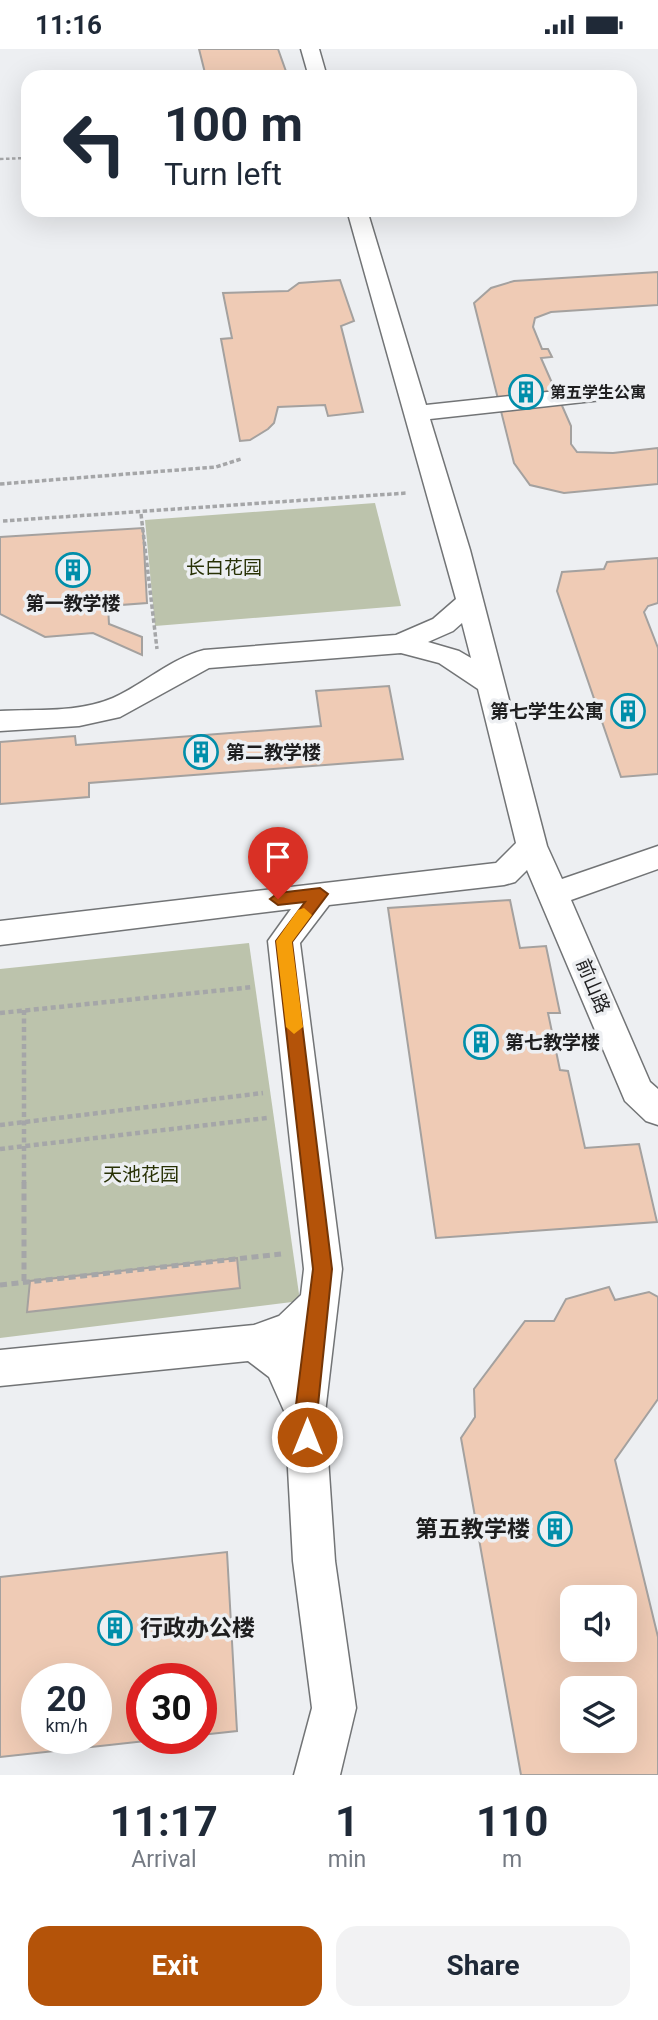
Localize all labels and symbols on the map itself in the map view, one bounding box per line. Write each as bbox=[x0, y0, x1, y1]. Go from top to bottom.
building icon: 第五学生公寓 bbox=[507, 373, 545, 411]
place label: 第五学生公寓 bbox=[550, 383, 646, 402]
building icon: 第一教学楼 bbox=[54, 551, 92, 589]
park label: 长白花园 bbox=[186, 556, 262, 579]
place label: 第一教学楼 bbox=[25, 592, 121, 615]
building icon: 第七学生公寓 bbox=[609, 692, 647, 730]
place label: 第七学生公寓 bbox=[490, 700, 604, 723]
building icon: 第二教学楼 bbox=[182, 733, 220, 771]
place label: 第二教学楼 bbox=[226, 741, 321, 764]
pin bbox=[248, 827, 308, 899]
street label: 前山路 bbox=[571, 955, 615, 1017]
building icon: 第七教学楼 bbox=[462, 1023, 500, 1061]
place label: 第七教学楼 bbox=[505, 1031, 600, 1054]
park label: 天池花园 bbox=[103, 1163, 179, 1186]
position arrow bbox=[270, 1400, 344, 1474]
building icon: 第五教学楼 bbox=[536, 1510, 574, 1548]
place label: 第五教学楼 bbox=[415, 1516, 530, 1543]
building icon: 行政办公楼 bbox=[96, 1609, 134, 1647]
place label: 行政办公楼 bbox=[140, 1615, 255, 1642]
speed limit sign: 30 bbox=[126, 1663, 217, 1754]

